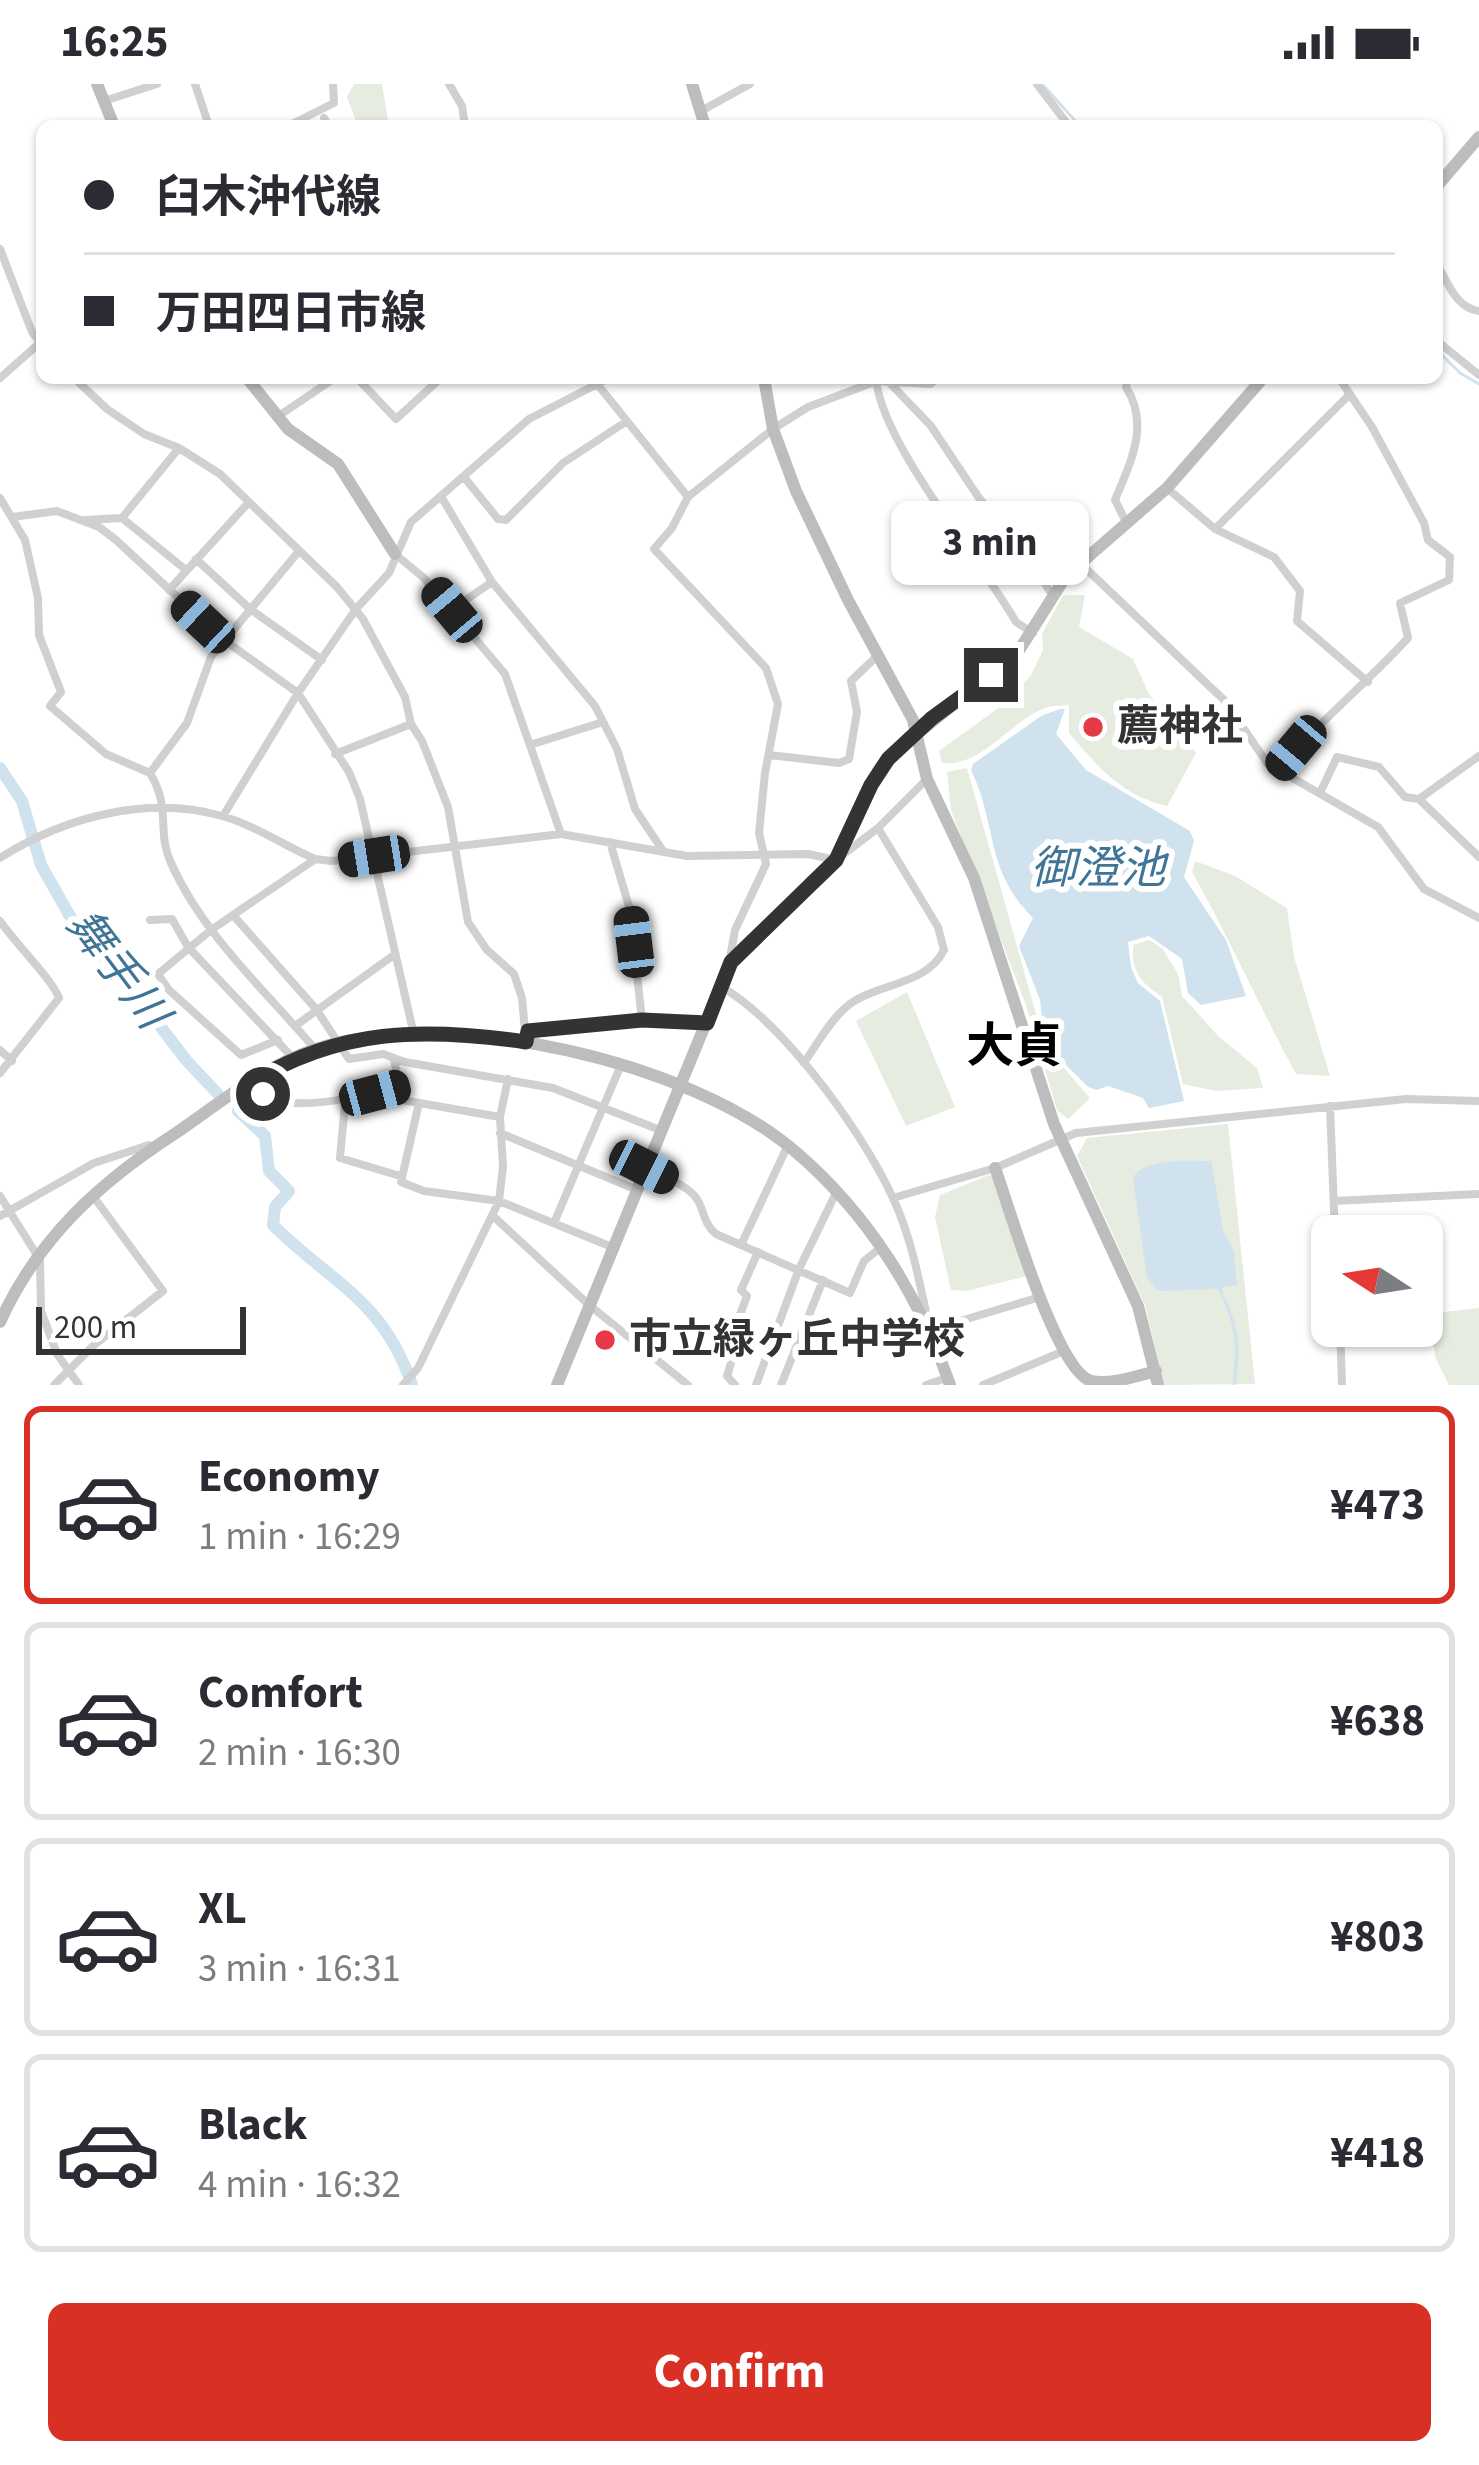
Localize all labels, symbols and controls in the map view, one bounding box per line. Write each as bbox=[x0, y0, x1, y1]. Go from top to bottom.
text: 16:25 bbox=[60, 10, 169, 74]
text: 臼木沖代線 bbox=[156, 166, 381, 230]
text: 万田四日市線 bbox=[156, 282, 426, 346]
callout: 3 min bbox=[892, 501, 1090, 585]
text: 3 min bbox=[943, 515, 1037, 571]
car bbox=[415, 571, 489, 649]
car bbox=[164, 584, 242, 660]
route end bbox=[964, 648, 1018, 702]
place label: 薦神社 bbox=[1117, 697, 1243, 757]
car bbox=[1259, 709, 1333, 787]
marker: 薦神社 bbox=[1080, 714, 1106, 740]
car bbox=[336, 833, 412, 879]
water label: 御澄池 bbox=[1030, 837, 1169, 901]
water label: 舞手川 bbox=[51, 896, 186, 1045]
car bbox=[612, 904, 656, 980]
district label: 大貞 bbox=[966, 1013, 1062, 1081]
car bbox=[336, 1066, 414, 1120]
route start bbox=[236, 1067, 290, 1121]
car bbox=[604, 1135, 684, 1199]
north arrow bbox=[1311, 1215, 1443, 1347]
map controls bbox=[1311, 1215, 1443, 1347]
scale bar bbox=[36, 1301, 246, 1354]
text: 200 m bbox=[54, 1304, 137, 1351]
place label: 市立緑ヶ丘中学校 bbox=[629, 1310, 965, 1370]
marker: 市立緑ヶ丘中学校 bbox=[592, 1327, 618, 1353]
text: Economy bbox=[198, 1445, 380, 1509]
icon: car bbox=[54, 1451, 162, 1559]
text: ¥473 bbox=[1330, 1473, 1425, 1537]
text: 1 min · 16:29 bbox=[198, 1509, 401, 1565]
text: Comfort bbox=[198, 1661, 363, 1725]
icon: car bbox=[54, 1667, 162, 1775]
text: ¥638 bbox=[1330, 1689, 1425, 1753]
text: 2 min · 16:30 bbox=[198, 1725, 401, 1781]
text: XL bbox=[198, 1877, 247, 1941]
icon: car bbox=[54, 1883, 162, 1991]
text: ¥803 bbox=[1330, 1905, 1425, 1969]
text: 3 min · 16:31 bbox=[198, 1941, 401, 1997]
text: Black bbox=[198, 2093, 308, 2157]
icon: car bbox=[54, 2099, 162, 2207]
text: ¥418 bbox=[1330, 2121, 1425, 2185]
text: 4 min · 16:32 bbox=[198, 2157, 401, 2213]
button: Confirm bbox=[48, 2303, 1431, 2441]

